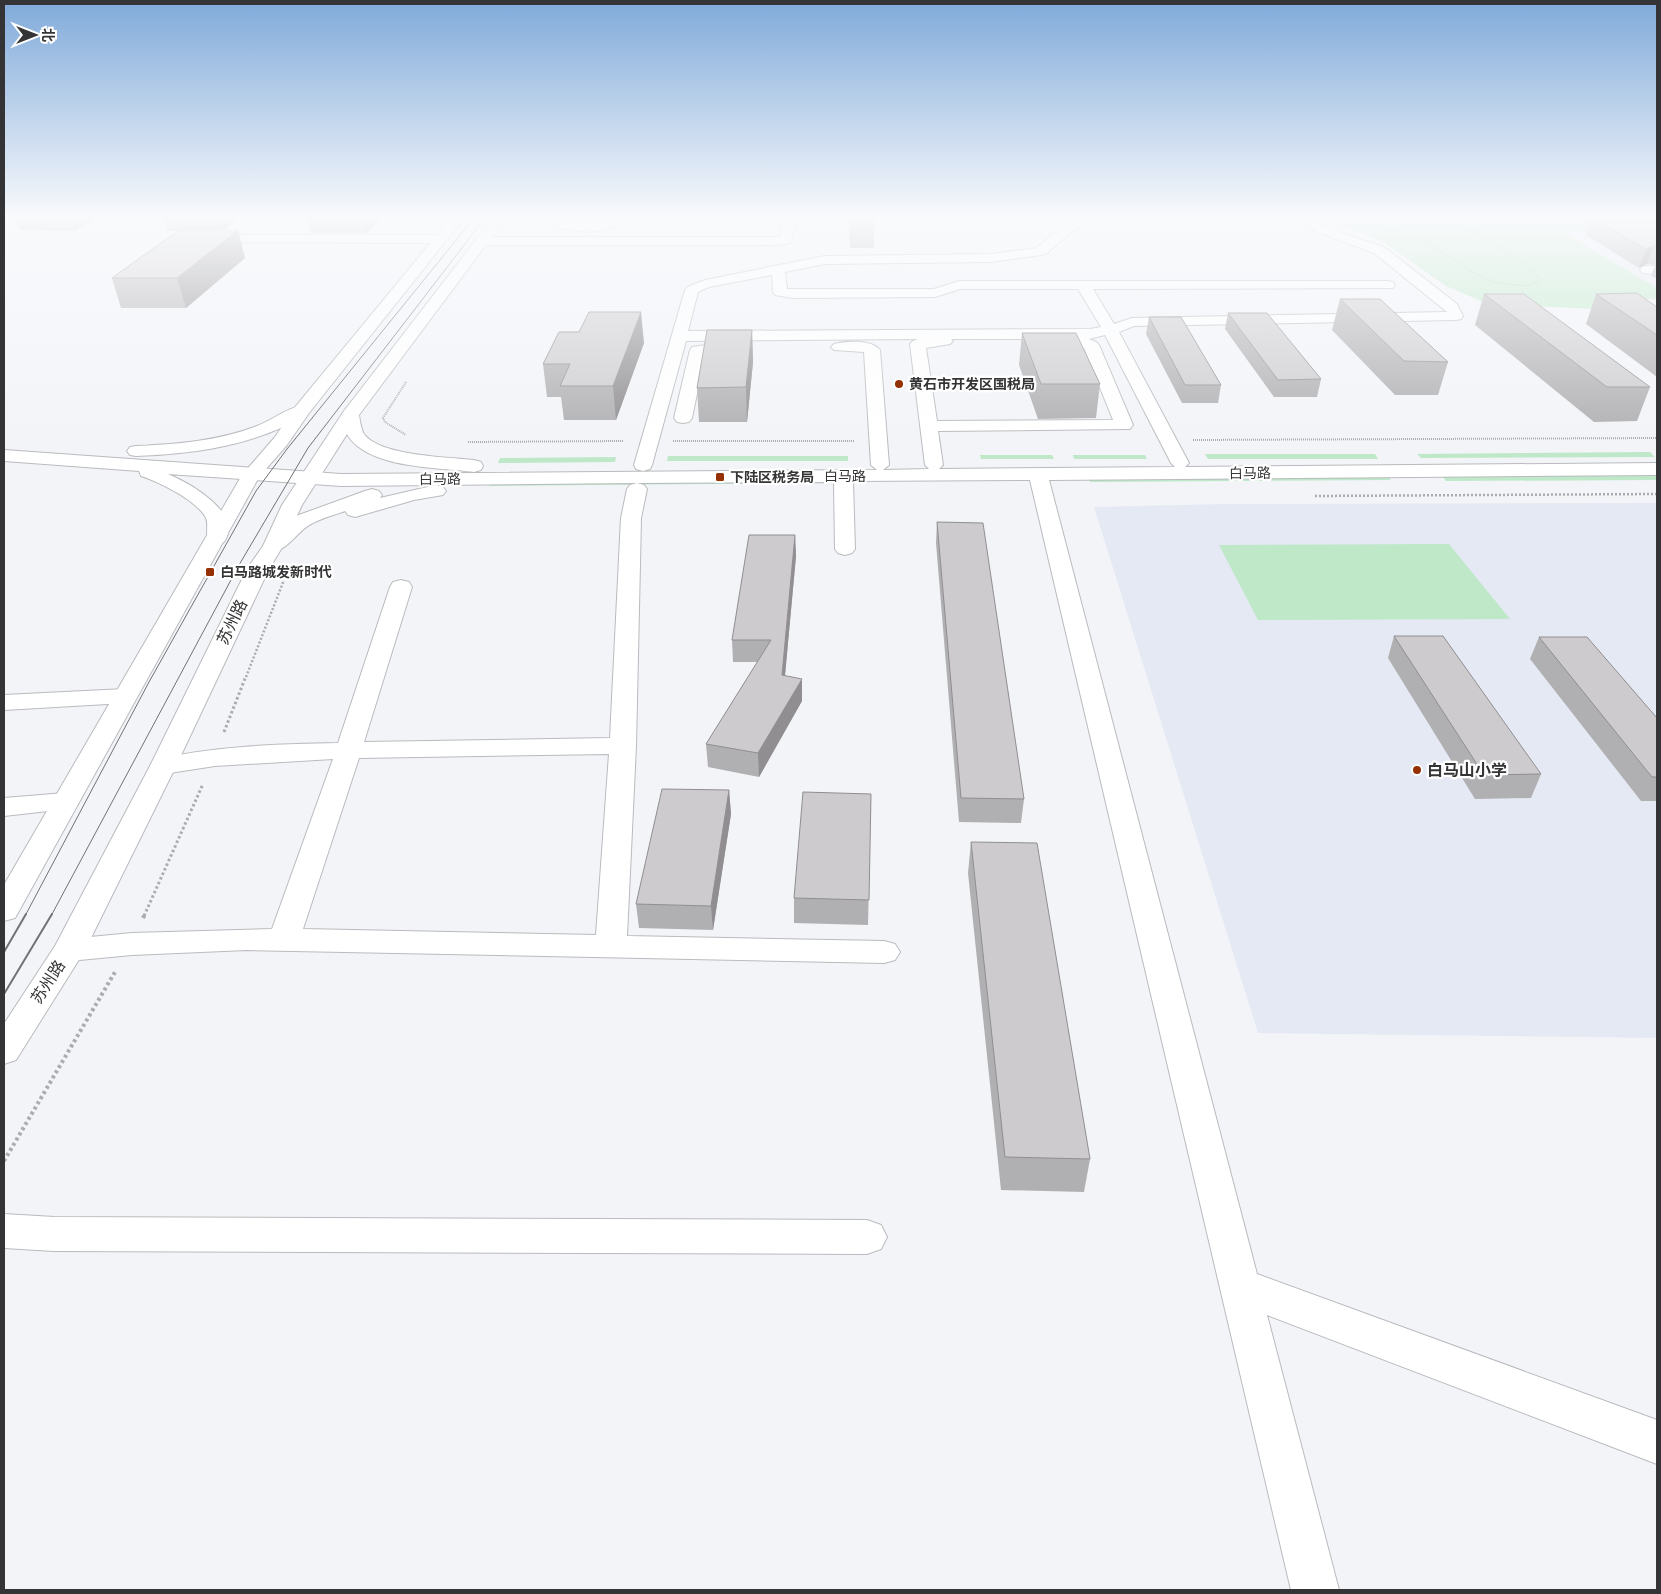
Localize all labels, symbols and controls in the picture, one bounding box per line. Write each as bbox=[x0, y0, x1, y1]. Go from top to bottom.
north arrow bbox=[10, 10, 60, 60]
text: 北 bbox=[39, 28, 57, 42]
place label: 黄石市开发区国税局 bbox=[909, 375, 1035, 393]
marker: 黄石市开发区国税局 bbox=[893, 378, 905, 390]
street label: 白马路 bbox=[1229, 464, 1271, 482]
street label: 白马路 bbox=[824, 467, 866, 485]
place label: 下陆区税务局 bbox=[730, 468, 814, 486]
street label: 白马路 bbox=[419, 470, 461, 488]
marker: 下陆区税务局 bbox=[714, 471, 726, 483]
place label: 白马路城发新时代 bbox=[220, 563, 332, 581]
marker: 白马路城发新时代 bbox=[204, 566, 216, 578]
street label: 苏州路 bbox=[213, 596, 251, 648]
place label: 白马山小学 bbox=[1427, 761, 1507, 780]
marker: 白马山小学 bbox=[1411, 764, 1423, 776]
street label: 苏州路 bbox=[27, 957, 69, 1007]

